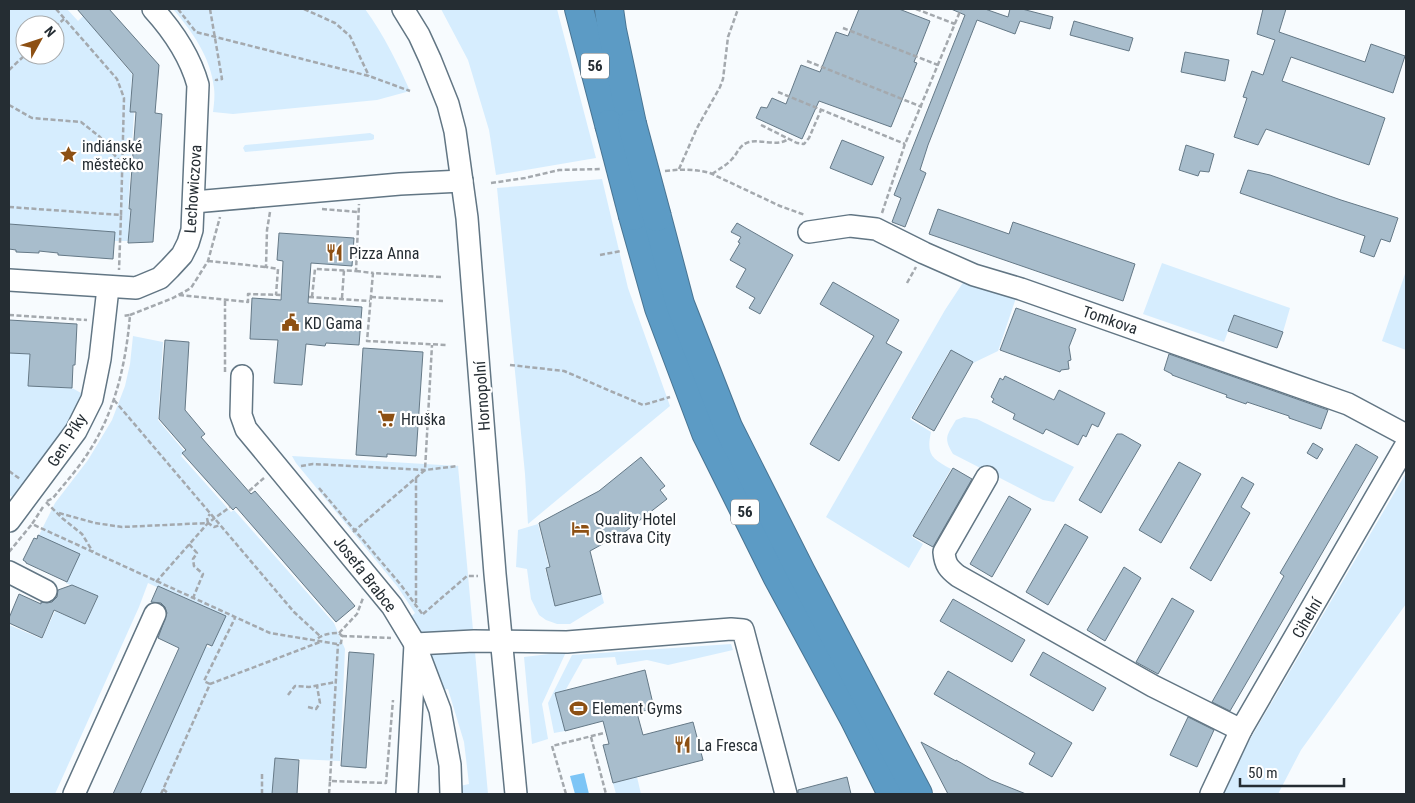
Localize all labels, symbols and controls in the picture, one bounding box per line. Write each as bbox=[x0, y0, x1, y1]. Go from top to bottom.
north arrow bbox=[15, 15, 65, 65]
text: N bbox=[41, 23, 59, 40]
road number: 56 bbox=[581, 54, 609, 78]
place label: indiánské městečko bbox=[82, 137, 144, 174]
street label: Lechowiczova bbox=[180, 144, 206, 234]
place icon: indiánské městečko bbox=[58, 145, 78, 165]
restaurant icon: Pizza Anna bbox=[325, 243, 345, 263]
place label: Pizza Anna bbox=[349, 244, 419, 263]
street label: Tomkova bbox=[1080, 302, 1140, 338]
public building icon: KD Gama bbox=[280, 313, 300, 333]
place label: KD Gama bbox=[304, 314, 362, 333]
street label: Hornopolní bbox=[470, 359, 494, 431]
supermarket icon: Hruška bbox=[377, 409, 397, 429]
street label: Gen. Píky bbox=[43, 410, 91, 470]
place label: Hruška bbox=[401, 410, 446, 429]
road number: 56 bbox=[731, 500, 759, 524]
place label: Quality Hotel Ostrava City bbox=[595, 510, 676, 547]
hotel icon: Quality Hotel Ostrava City bbox=[571, 518, 591, 538]
street label: Josefa Brabce bbox=[330, 532, 400, 616]
street label: Cihelní bbox=[1288, 593, 1327, 641]
sports icon: Element Gyms bbox=[568, 698, 588, 718]
place label: Element Gyms bbox=[592, 699, 682, 718]
restaurant icon: La Fresca bbox=[673, 735, 693, 755]
place label: La Fresca bbox=[697, 736, 758, 755]
scale bar bbox=[1240, 756, 1344, 788]
text: 50 m bbox=[1248, 764, 1278, 782]

